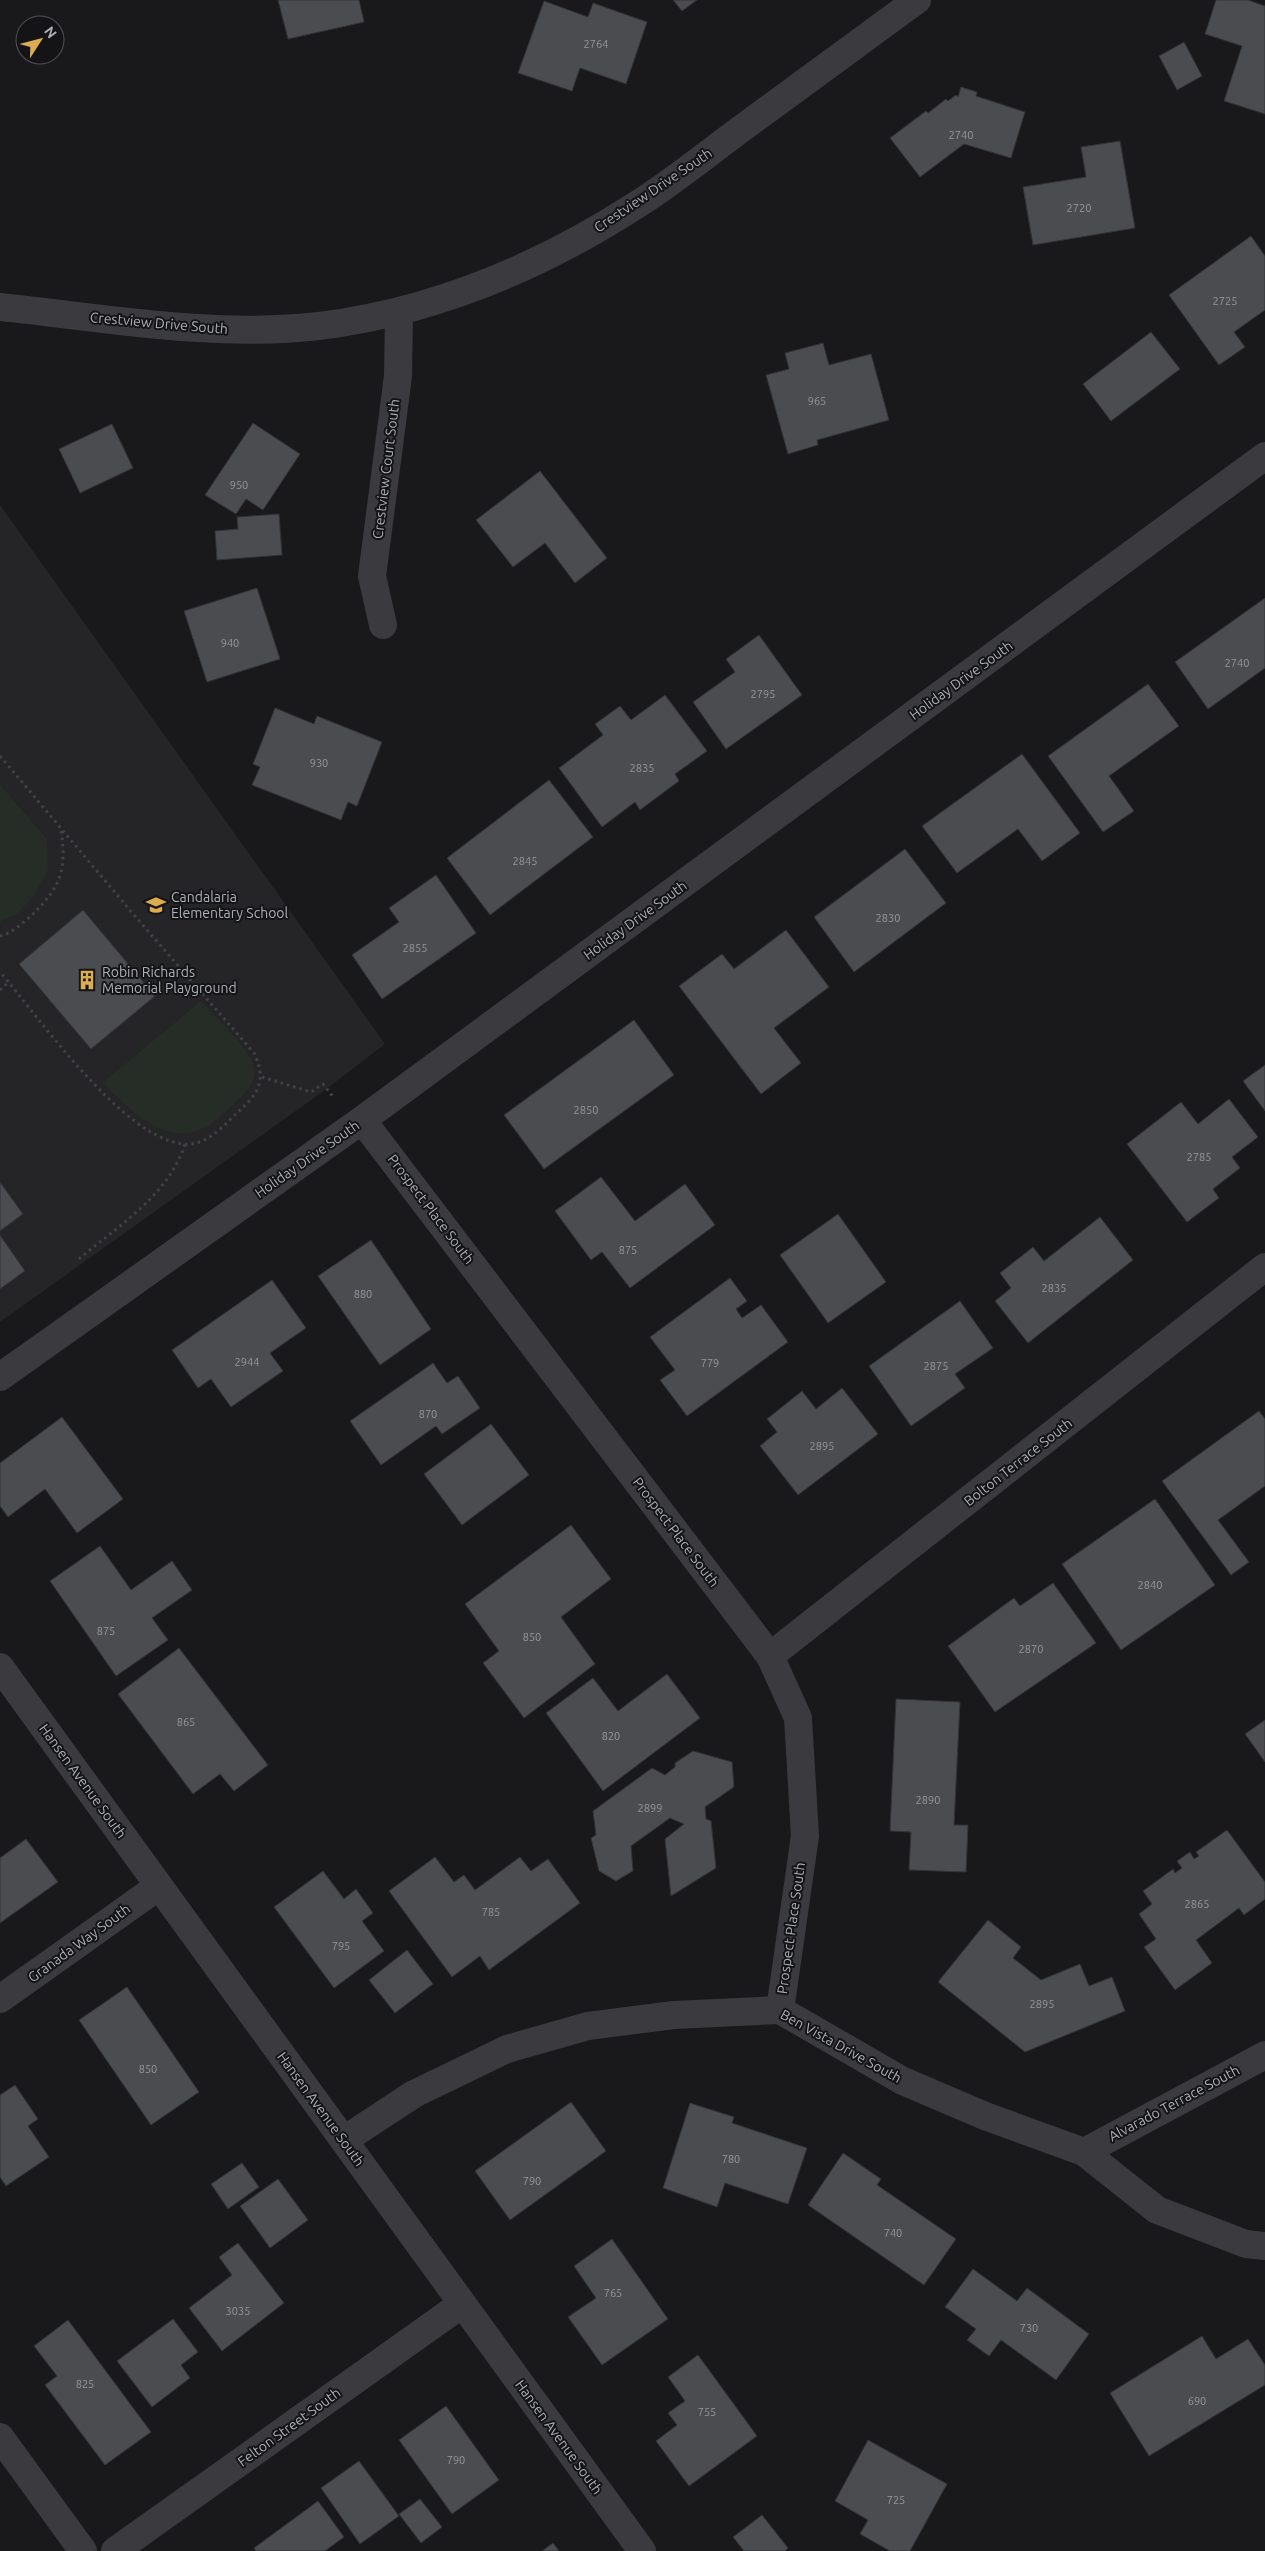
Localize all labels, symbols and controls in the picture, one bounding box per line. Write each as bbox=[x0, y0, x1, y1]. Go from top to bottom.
north arrow bbox=[15, 15, 65, 65]
text: N bbox=[41, 23, 60, 41]
house number: 2764 bbox=[584, 38, 608, 50]
house number: 2740 bbox=[949, 129, 973, 141]
street label: Crestview Drive South bbox=[591, 145, 715, 235]
house number: 2720 bbox=[1067, 202, 1091, 214]
house number: 2725 bbox=[1213, 295, 1237, 307]
street label: Crestview Drive South bbox=[89, 309, 229, 337]
house number: 965 bbox=[808, 395, 826, 407]
street label: Crestview Court South bbox=[369, 398, 403, 540]
house number: 950 bbox=[230, 479, 248, 491]
house number: 940 bbox=[221, 637, 239, 649]
street label: Holiday Drive South bbox=[906, 637, 1016, 723]
house number: 2740 bbox=[1225, 657, 1249, 669]
house number: 2795 bbox=[751, 688, 775, 700]
house number: 930 bbox=[310, 757, 328, 769]
house number: 2835 bbox=[630, 762, 654, 774]
house number: 2845 bbox=[513, 855, 537, 867]
street label: Holiday Drive South bbox=[580, 877, 690, 963]
place label: Candalaria Elementary School bbox=[171, 889, 289, 921]
school or university icon: Candalaria Elementary School bbox=[145, 894, 167, 916]
house number: 2830 bbox=[876, 912, 900, 924]
house number: 2855 bbox=[403, 942, 427, 954]
place label: Robin Richards Memorial Playground bbox=[102, 964, 237, 996]
building icon: Robin Richards Memorial Playground bbox=[76, 969, 98, 991]
house number: 2850 bbox=[574, 1104, 598, 1116]
street label: Holiday Drive South bbox=[252, 1117, 362, 1201]
street label: Prospect Place South bbox=[385, 1151, 477, 1267]
house number: 2785 bbox=[1187, 1151, 1211, 1163]
house number: 875 bbox=[619, 1244, 637, 1256]
house number: 2835 bbox=[1042, 1282, 1066, 1294]
house number: 880 bbox=[354, 1288, 372, 1300]
house number: 2944 bbox=[235, 1356, 259, 1368]
house number: 779 bbox=[701, 1357, 719, 1369]
house number: 2875 bbox=[924, 1360, 948, 1372]
house number: 870 bbox=[419, 1408, 437, 1420]
street label: Bolton Terrace South bbox=[961, 1415, 1075, 1509]
house number: 2895 bbox=[810, 1440, 834, 1452]
street label: Prospect Place South bbox=[630, 1474, 722, 1590]
house number: 2840 bbox=[1138, 1579, 1162, 1591]
house number: 875 bbox=[97, 1625, 115, 1637]
house number: 850 bbox=[523, 1631, 541, 1643]
house number: 2870 bbox=[1019, 1643, 1043, 1655]
house number: 865 bbox=[177, 1716, 195, 1728]
street label: Hansen Avenue South bbox=[36, 1721, 130, 1841]
house number: 820 bbox=[602, 1730, 620, 1742]
house number: 2890 bbox=[916, 1794, 940, 1806]
house number: 2899 bbox=[638, 1802, 662, 1814]
street label: Prospect Place South bbox=[774, 1861, 808, 1995]
house number: 2865 bbox=[1185, 1898, 1209, 1910]
street label: Granada Way South bbox=[25, 1901, 133, 1985]
house number: 785 bbox=[482, 1906, 500, 1918]
house number: 795 bbox=[332, 1940, 350, 1952]
house number: 2895 bbox=[1030, 1998, 1054, 2010]
street label: Ben Vista Drive South bbox=[778, 2006, 904, 2086]
street label: Hansen Avenue South bbox=[274, 2049, 368, 2169]
street label: Alvarado Terrace South bbox=[1106, 2062, 1242, 2144]
house number: 850 bbox=[139, 2063, 157, 2075]
house number: 780 bbox=[722, 2153, 740, 2165]
house number: 790 bbox=[523, 2175, 541, 2187]
house number: 740 bbox=[884, 2227, 902, 2239]
house number: 765 bbox=[604, 2287, 622, 2299]
house number: 3035 bbox=[226, 2305, 250, 2317]
house number: 730 bbox=[1020, 2322, 1038, 2334]
street label: Hansen Avenue South bbox=[512, 2377, 606, 2497]
house number: 825 bbox=[76, 2378, 94, 2390]
street label: Felton Street South bbox=[235, 2384, 343, 2470]
house number: 690 bbox=[1188, 2395, 1206, 2407]
house number: 755 bbox=[698, 2406, 716, 2418]
house number: 790 bbox=[447, 2454, 465, 2466]
house number: 725 bbox=[887, 2494, 905, 2506]

